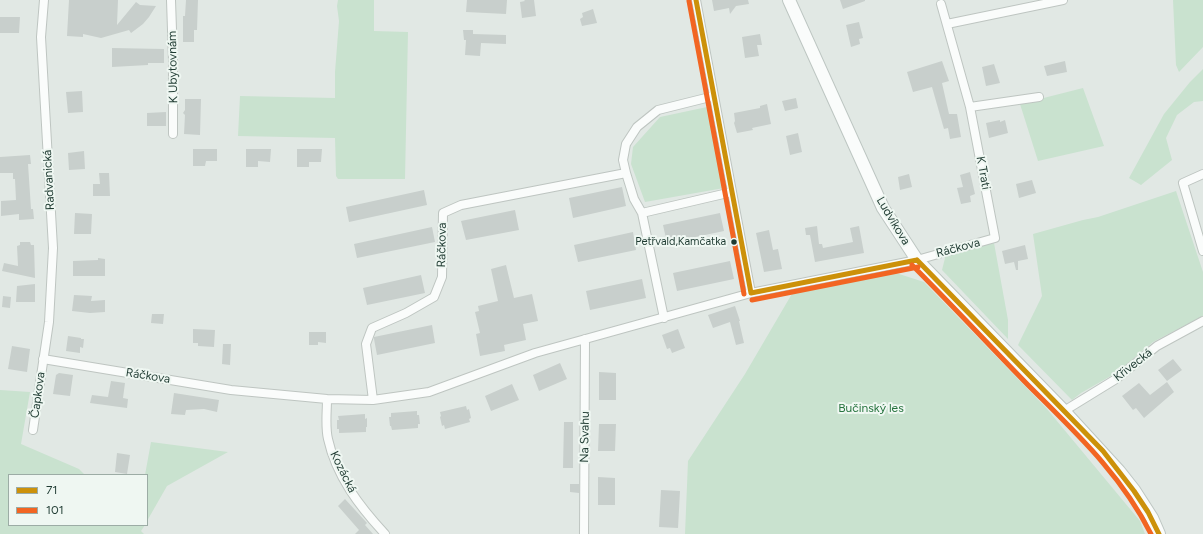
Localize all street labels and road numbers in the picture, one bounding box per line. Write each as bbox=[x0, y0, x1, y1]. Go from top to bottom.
street label: K Ubytovnám bbox=[165, 31, 181, 103]
street label: Radvanická bbox=[40, 149, 58, 211]
street label: K Trati bbox=[973, 155, 993, 191]
street label: Ludvíkova bbox=[873, 194, 913, 248]
street label: Ráčkova bbox=[434, 222, 450, 268]
street label: Ráčkova bbox=[934, 235, 982, 261]
street label: Křivecká bbox=[1111, 345, 1155, 385]
street label: Ráčkova bbox=[125, 365, 171, 387]
street label: Čapkova bbox=[28, 371, 48, 419]
street label: Na Svahu bbox=[577, 411, 593, 463]
street label: Kozácká bbox=[327, 449, 359, 495]

